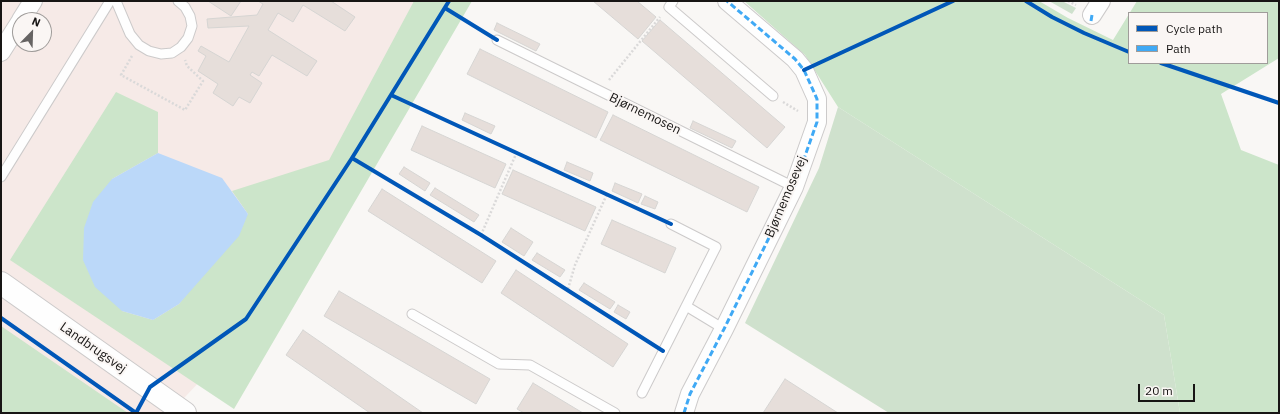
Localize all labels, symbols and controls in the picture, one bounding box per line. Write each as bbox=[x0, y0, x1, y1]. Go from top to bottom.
north arrow bbox=[12, 12, 52, 52]
legend bbox=[1128, 12, 1268, 64]
text: N bbox=[30, 14, 43, 30]
text: Cycle path bbox=[1166, 21, 1223, 36]
text: Path bbox=[1166, 41, 1191, 56]
street label: Bjørnemosen bbox=[607, 90, 683, 138]
street label: Bjørnemosevej bbox=[762, 154, 810, 240]
street label: Landbrugsvej bbox=[57, 319, 129, 377]
scale bar bbox=[1140, 376, 1197, 402]
text: 20 m bbox=[1145, 383, 1173, 398]

